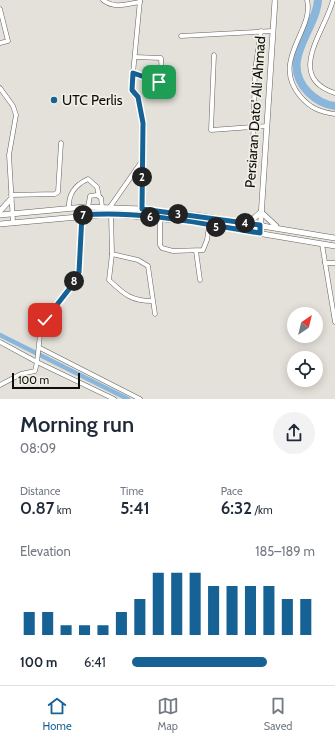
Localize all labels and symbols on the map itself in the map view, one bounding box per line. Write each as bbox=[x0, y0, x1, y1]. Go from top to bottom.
street label: Persiaran Dato' Ali Ahmad bbox=[241, 35, 269, 189]
pin bbox=[142, 65, 176, 99]
place label: UTC Perlis bbox=[62, 91, 123, 109]
marker: UTC Perlis bbox=[49, 95, 59, 105]
pin: 2 bbox=[132, 167, 152, 187]
pin: 3 bbox=[168, 204, 188, 224]
pin: 7 bbox=[73, 205, 93, 225]
pin: 6 bbox=[140, 207, 160, 227]
pin: 4 bbox=[235, 213, 255, 233]
pin: 5 bbox=[206, 217, 226, 237]
pin: 8 bbox=[64, 271, 84, 291]
pin bbox=[28, 303, 62, 337]
north arrow bbox=[287, 307, 323, 343]
scale bar bbox=[12, 371, 80, 390]

